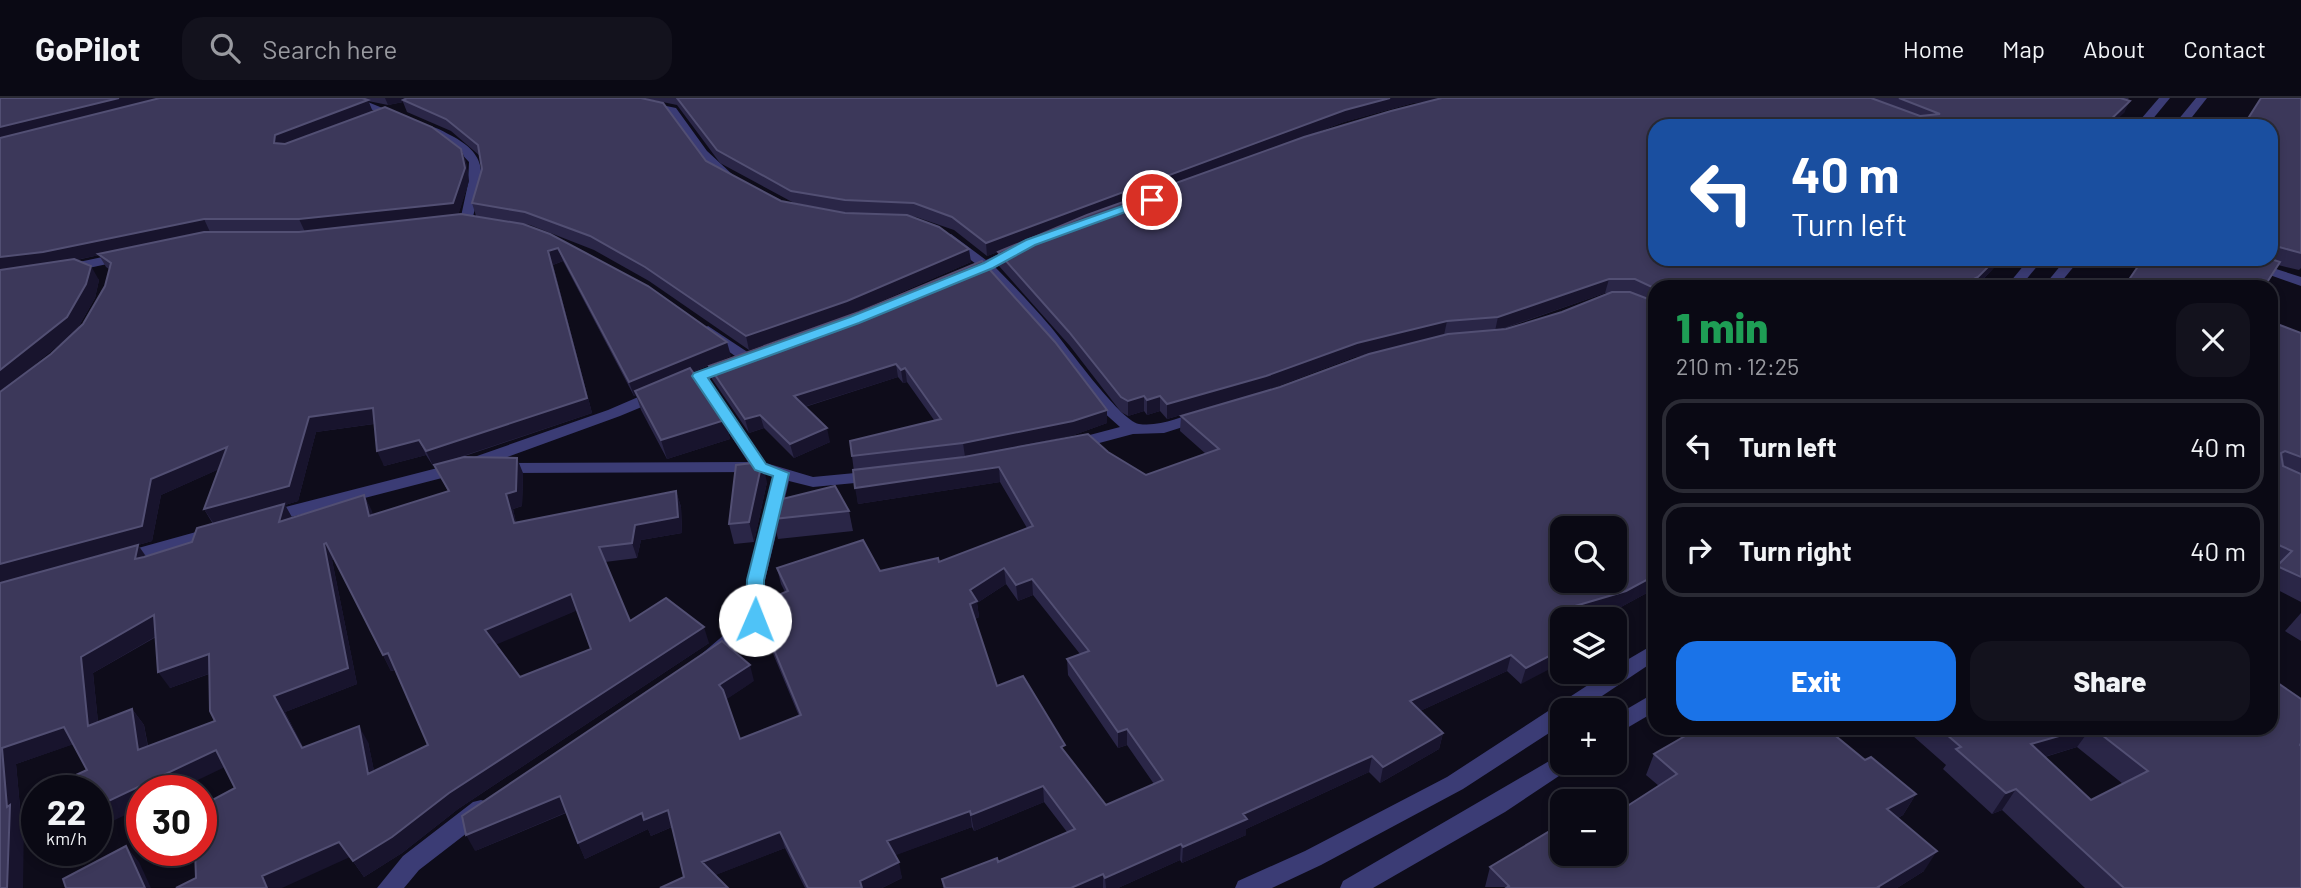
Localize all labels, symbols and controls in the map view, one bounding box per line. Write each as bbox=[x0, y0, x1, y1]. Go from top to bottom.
search box bbox=[182, 17, 672, 80]
text: GoPilot bbox=[35, 28, 140, 68]
icon: search bbox=[206, 29, 244, 67]
text: Search here bbox=[262, 33, 397, 64]
text: Home bbox=[1903, 34, 1964, 63]
text: Map bbox=[2002, 34, 2045, 63]
text: About bbox=[2083, 34, 2145, 63]
text: Contact bbox=[2183, 34, 2266, 63]
text: 40 m bbox=[1791, 144, 1899, 203]
icon: left bbox=[1676, 147, 1767, 238]
pin bbox=[1122, 170, 1182, 230]
icon: arrive bbox=[1133, 181, 1171, 219]
text: Turn left bbox=[1791, 204, 1908, 242]
text: 1 min bbox=[1676, 301, 1768, 351]
button: close bbox=[2176, 303, 2250, 377]
text: 210 m · 12:25 bbox=[1676, 352, 1799, 380]
icon: left bbox=[1680, 427, 1718, 465]
text: Turn left bbox=[1739, 431, 1837, 462]
text: 40 m bbox=[2190, 431, 2246, 462]
map controls bbox=[1550, 516, 1627, 866]
button: search bbox=[1550, 516, 1627, 593]
icon: right bbox=[1680, 531, 1718, 569]
text: Turn right bbox=[1739, 535, 1852, 566]
text: 40 m bbox=[2190, 535, 2246, 566]
position arrow bbox=[718, 583, 792, 657]
button: layers bbox=[1550, 607, 1627, 684]
button: Exit bbox=[1676, 641, 1956, 721]
button: Share bbox=[1970, 641, 2250, 721]
button: + bbox=[1550, 698, 1627, 775]
speed limit sign: 30 bbox=[126, 775, 217, 866]
button: − bbox=[1550, 789, 1627, 866]
text: 22 bbox=[47, 790, 86, 832]
text: km/h bbox=[46, 827, 87, 849]

